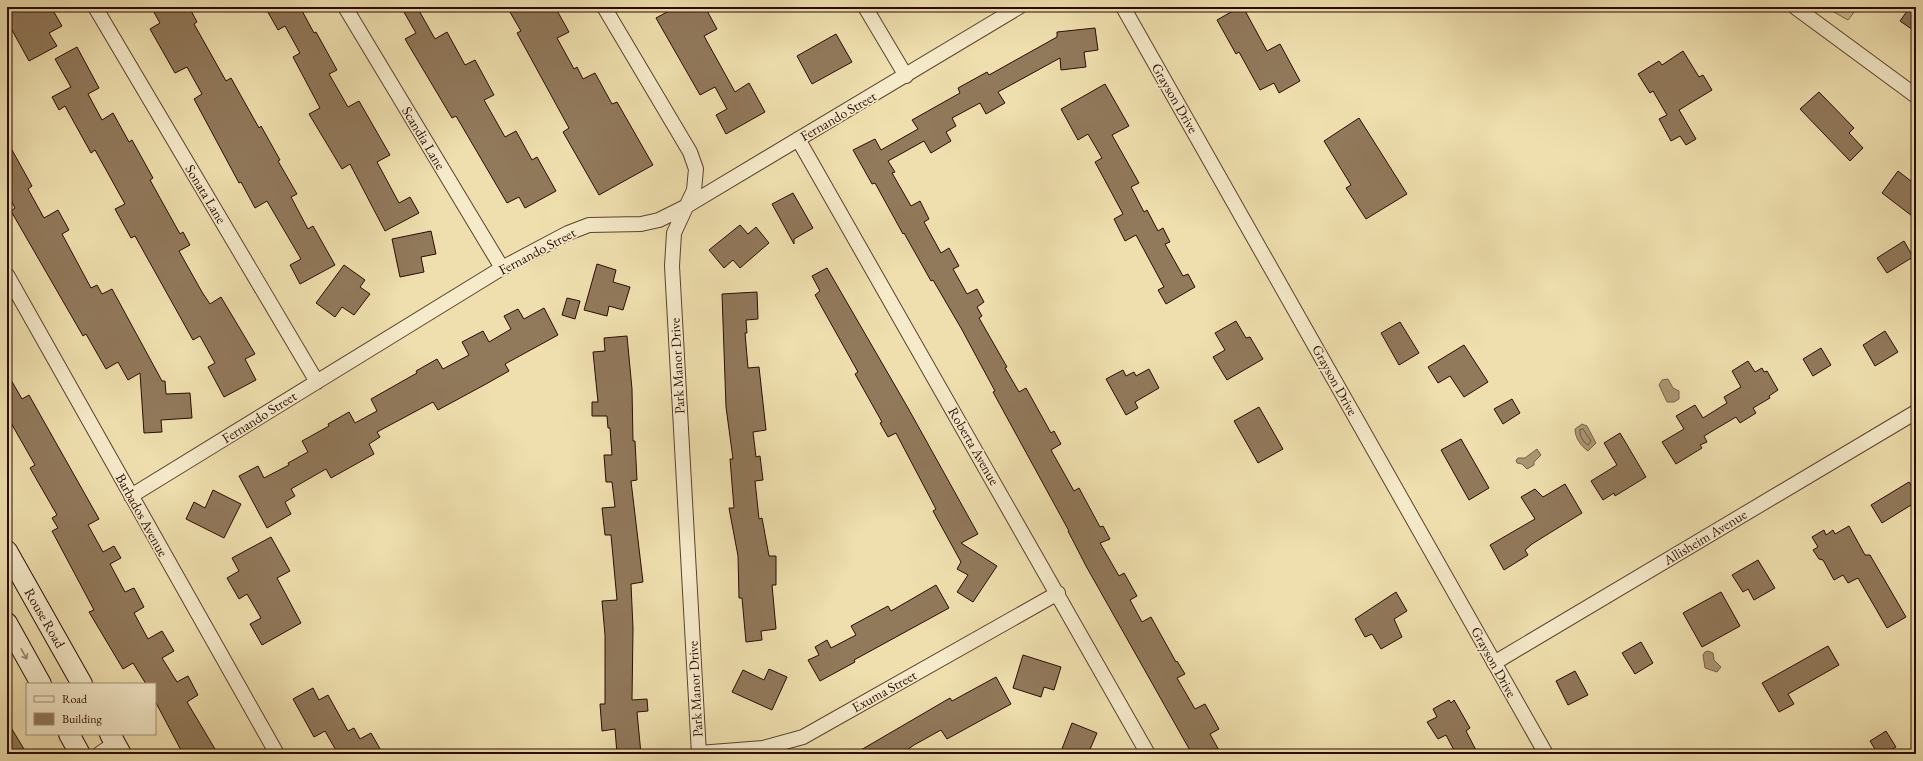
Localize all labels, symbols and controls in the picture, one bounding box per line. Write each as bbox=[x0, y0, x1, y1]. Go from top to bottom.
street label: Grayson Drive bbox=[1148, 60, 1203, 137]
street label: Fernando Street bbox=[797, 87, 880, 145]
street label: Scandia Lane bbox=[398, 103, 450, 173]
street label: Sonata Lane bbox=[181, 161, 231, 227]
street label: Fernando Street bbox=[495, 223, 579, 279]
street label: Park Manor Drive bbox=[665, 317, 689, 415]
street label: Grayson Drive bbox=[1308, 342, 1362, 419]
street label: Fernando Street bbox=[218, 387, 300, 447]
street label: Roberta Avenue bbox=[944, 404, 1004, 489]
street label: Barbados Avenue bbox=[112, 470, 173, 560]
street label: Allisheim Avenue bbox=[1659, 505, 1751, 570]
street label: Rouse Road bbox=[21, 585, 70, 652]
street label: Grayson Drive bbox=[1467, 624, 1521, 701]
street label: Park Manor Drive bbox=[683, 640, 707, 738]
one-way arrow bbox=[21, 648, 28, 660]
street label: Exuma Street bbox=[848, 666, 920, 716]
legend bbox=[26, 683, 156, 735]
text: Road bbox=[62, 691, 88, 707]
text: Building bbox=[62, 711, 103, 727]

